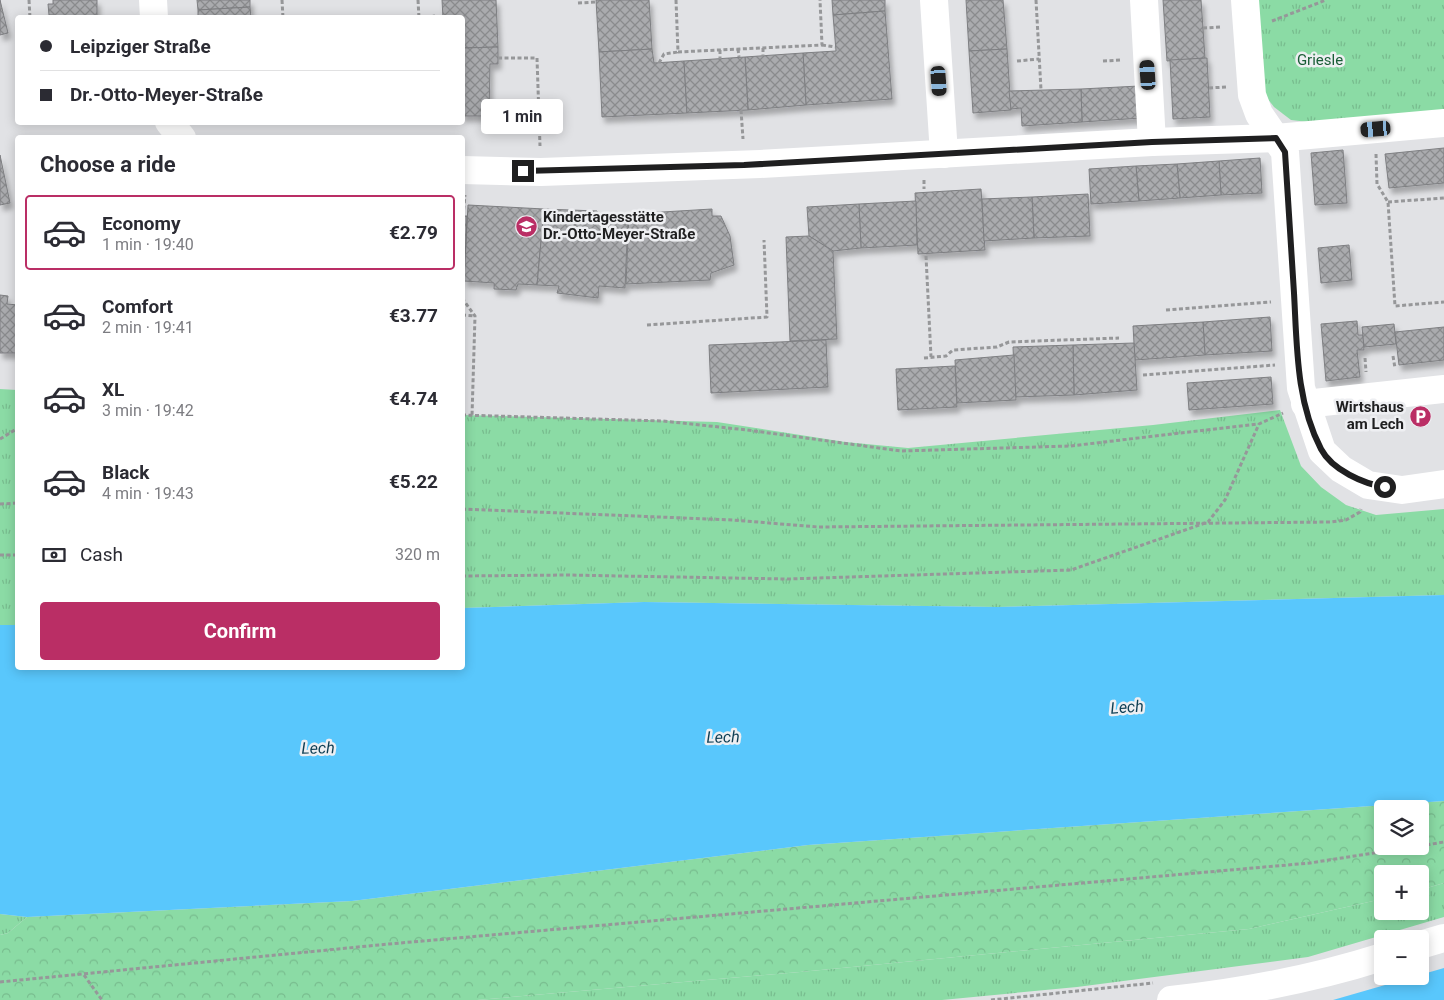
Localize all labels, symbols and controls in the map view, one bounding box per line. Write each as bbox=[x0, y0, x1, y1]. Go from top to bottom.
text: Leipziger Straße bbox=[70, 35, 211, 58]
park label: Griesle bbox=[1297, 51, 1343, 69]
car bbox=[1139, 60, 1156, 90]
car bbox=[930, 66, 947, 96]
text: Dr.-Otto-Meyer-Straße bbox=[70, 83, 263, 106]
callout: 1 min bbox=[482, 99, 564, 134]
text: 1 min bbox=[502, 107, 542, 126]
car bbox=[1360, 120, 1391, 138]
text: Choose a ride bbox=[40, 152, 176, 177]
route end bbox=[512, 160, 534, 182]
place label: Kindertagesstätte Dr.-Otto-Meyer-Straße bbox=[543, 208, 695, 243]
icon: car bbox=[42, 210, 87, 255]
text: Economy bbox=[102, 212, 181, 235]
school or university icon: Kindertagesstätte Dr.-Otto-Meyer-Straße bbox=[515, 214, 539, 238]
text: €2.79 bbox=[389, 221, 438, 244]
text: 1 min · 19:40 bbox=[102, 235, 194, 254]
icon: car bbox=[42, 293, 87, 338]
text: Comfort bbox=[102, 295, 173, 318]
text: €3.77 bbox=[389, 304, 438, 327]
text: 2 min · 19:41 bbox=[102, 318, 194, 337]
icon: car bbox=[42, 376, 87, 421]
text: XL bbox=[102, 378, 124, 401]
text: €4.74 bbox=[389, 387, 438, 410]
place label: Wirtshaus am Lech bbox=[1336, 398, 1404, 433]
text: 3 min · 19:42 bbox=[102, 401, 194, 420]
parking icon: Wirtshaus am Lech bbox=[1408, 404, 1432, 428]
icon: car bbox=[42, 459, 87, 504]
text: Black bbox=[102, 461, 149, 484]
text: €5.22 bbox=[389, 470, 438, 493]
route start bbox=[1374, 476, 1396, 498]
text: 4 min · 19:43 bbox=[102, 484, 194, 503]
icon: cash bbox=[40, 541, 68, 569]
text: Cash bbox=[80, 543, 123, 566]
text: 320 m bbox=[395, 545, 440, 564]
button: Confirm bbox=[40, 602, 440, 660]
water label: Lech bbox=[1110, 696, 1144, 718]
water label: Lech bbox=[706, 727, 740, 747]
water label: Lech bbox=[301, 738, 335, 758]
map controls bbox=[1374, 800, 1429, 985]
button: layers bbox=[1374, 800, 1429, 855]
button: + bbox=[1374, 865, 1429, 920]
button: − bbox=[1374, 930, 1429, 985]

